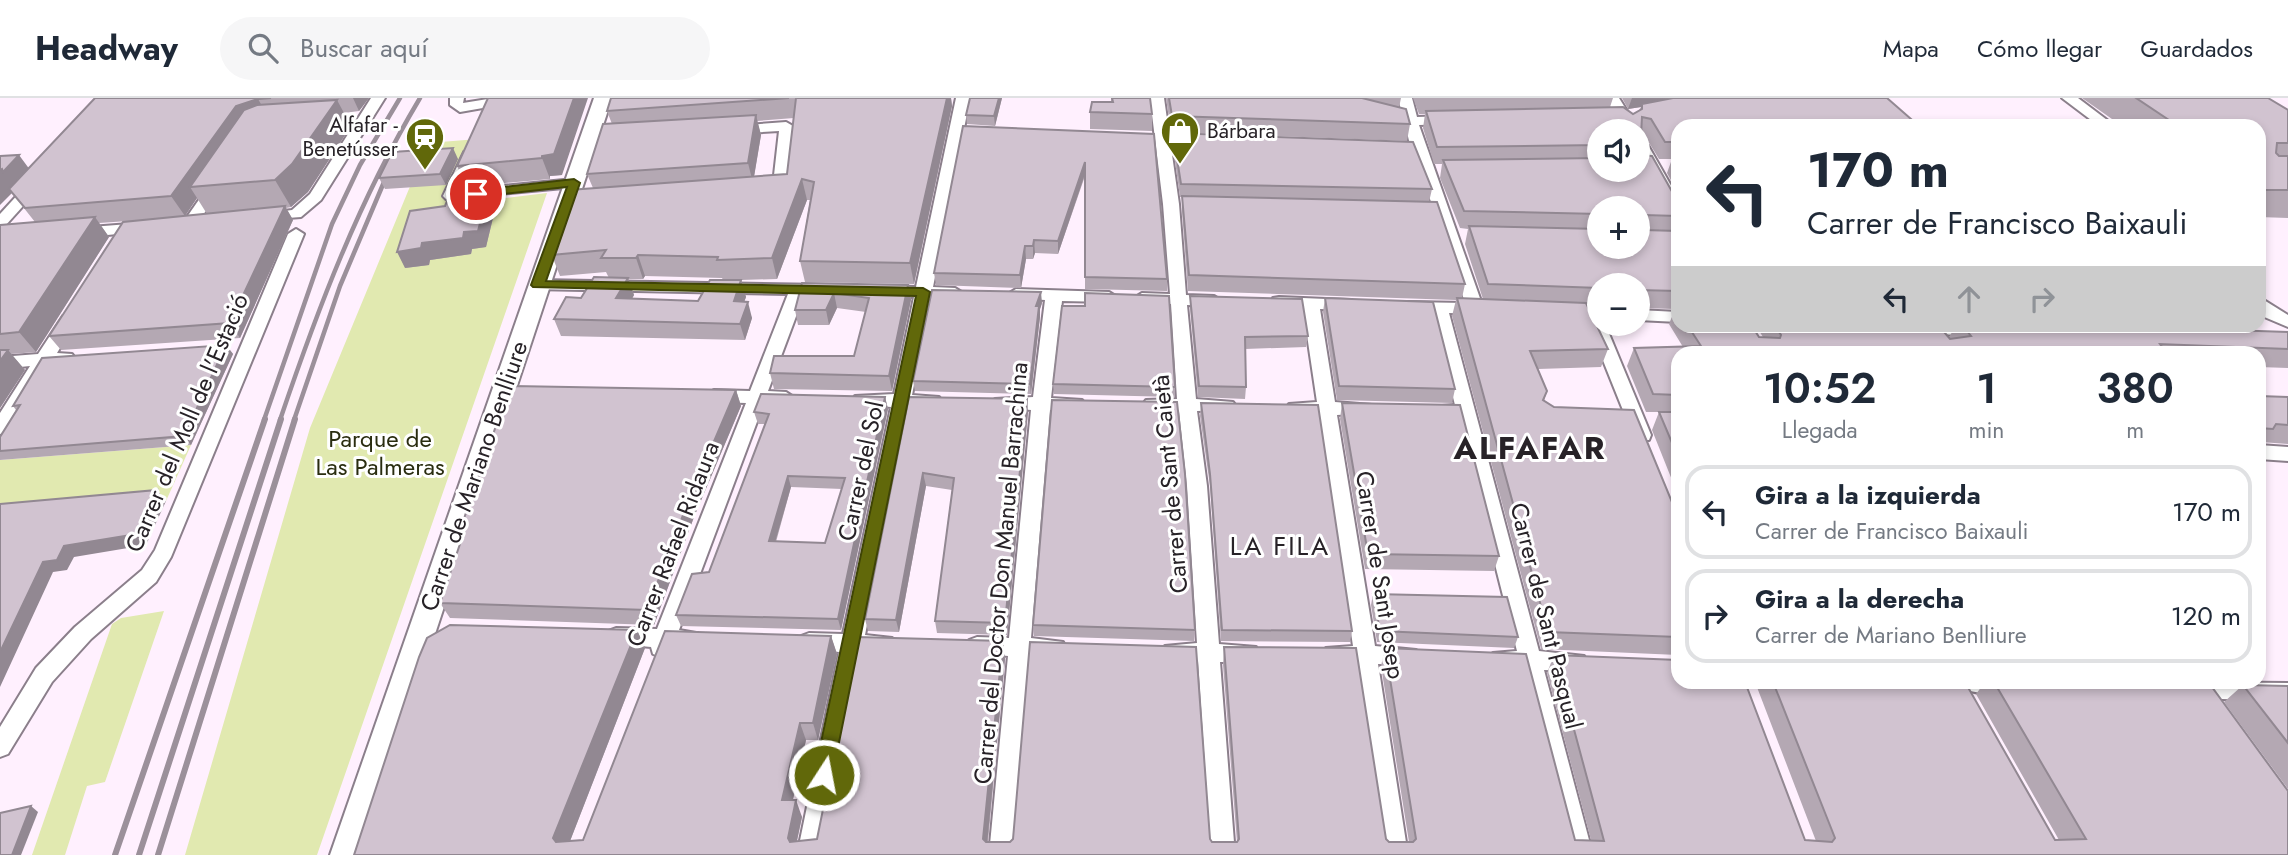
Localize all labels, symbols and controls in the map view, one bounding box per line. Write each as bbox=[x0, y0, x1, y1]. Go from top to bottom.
search box bbox=[220, 17, 710, 80]
text: Headway bbox=[35, 25, 178, 72]
icon: search bbox=[244, 29, 282, 67]
text: Buscar aquí bbox=[300, 29, 428, 67]
text: Mapa bbox=[1883, 31, 1939, 66]
text: Cómo llegar bbox=[1977, 31, 2102, 66]
text: Guardados bbox=[2140, 31, 2253, 66]
place label: Alfafar - Benetússer bbox=[303, 110, 399, 164]
shop icon: Bárbara bbox=[1159, 110, 1201, 165]
station icon: Alfafar - Benetússer bbox=[404, 116, 446, 171]
place label: Bárbara bbox=[1207, 116, 1275, 146]
map controls bbox=[1587, 119, 1650, 336]
button: sound bbox=[1587, 119, 1650, 182]
text: 170 m bbox=[1807, 135, 1949, 205]
icon: left bbox=[1692, 147, 1783, 238]
pin bbox=[446, 164, 506, 224]
icon: arrive bbox=[457, 175, 495, 213]
button: + bbox=[1587, 196, 1650, 259]
text: Carrer de Francisco Baixauli bbox=[1807, 200, 2187, 246]
button: − bbox=[1587, 273, 1650, 336]
icon: left bbox=[1877, 280, 1915, 318]
icon: ahead bbox=[1950, 280, 1988, 318]
icon: right bbox=[2023, 280, 2061, 318]
street label: Carrer del Moll de l'Estació bbox=[116, 288, 257, 558]
street label: Carrer de Mariano Benlliure bbox=[411, 336, 536, 616]
text: 10:52 bbox=[1763, 358, 1876, 419]
text: 1 bbox=[1976, 358, 1997, 419]
text: 380 bbox=[2097, 358, 2174, 419]
street label: Carrer del Doctor Don Manuel Barrachina bbox=[965, 360, 1036, 786]
street label: Carrer de Sant Caietà bbox=[1143, 373, 1196, 595]
street label: Carrer del Sol bbox=[829, 398, 892, 544]
text: Llegada bbox=[1782, 413, 1858, 447]
text: min bbox=[1968, 413, 2004, 447]
text: m bbox=[2126, 413, 2144, 447]
park label: Parque de Las Palmeras bbox=[315, 421, 445, 484]
district label: ALFAFAR bbox=[1452, 425, 1607, 471]
street label: Carrer Rafael Ridaura bbox=[617, 436, 728, 652]
street label: Carrer de Sant Josep bbox=[1347, 469, 1414, 681]
text: Gira a la izquierda bbox=[1755, 476, 1981, 514]
icon: left bbox=[1696, 493, 1734, 531]
text: 170 m bbox=[2172, 493, 2241, 531]
street label: Carrer de Sant Pasqual bbox=[1501, 499, 1592, 733]
text: Carrer de Francisco Baixauli bbox=[1755, 514, 2028, 548]
district label: LA FILA bbox=[1230, 527, 1330, 565]
text: Gira a la derecha bbox=[1755, 580, 1964, 618]
icon: right bbox=[1696, 597, 1734, 635]
text: 120 m bbox=[2171, 597, 2241, 635]
text: Carrer de Mariano Benlliure bbox=[1755, 618, 2027, 652]
position arrow bbox=[787, 738, 861, 812]

